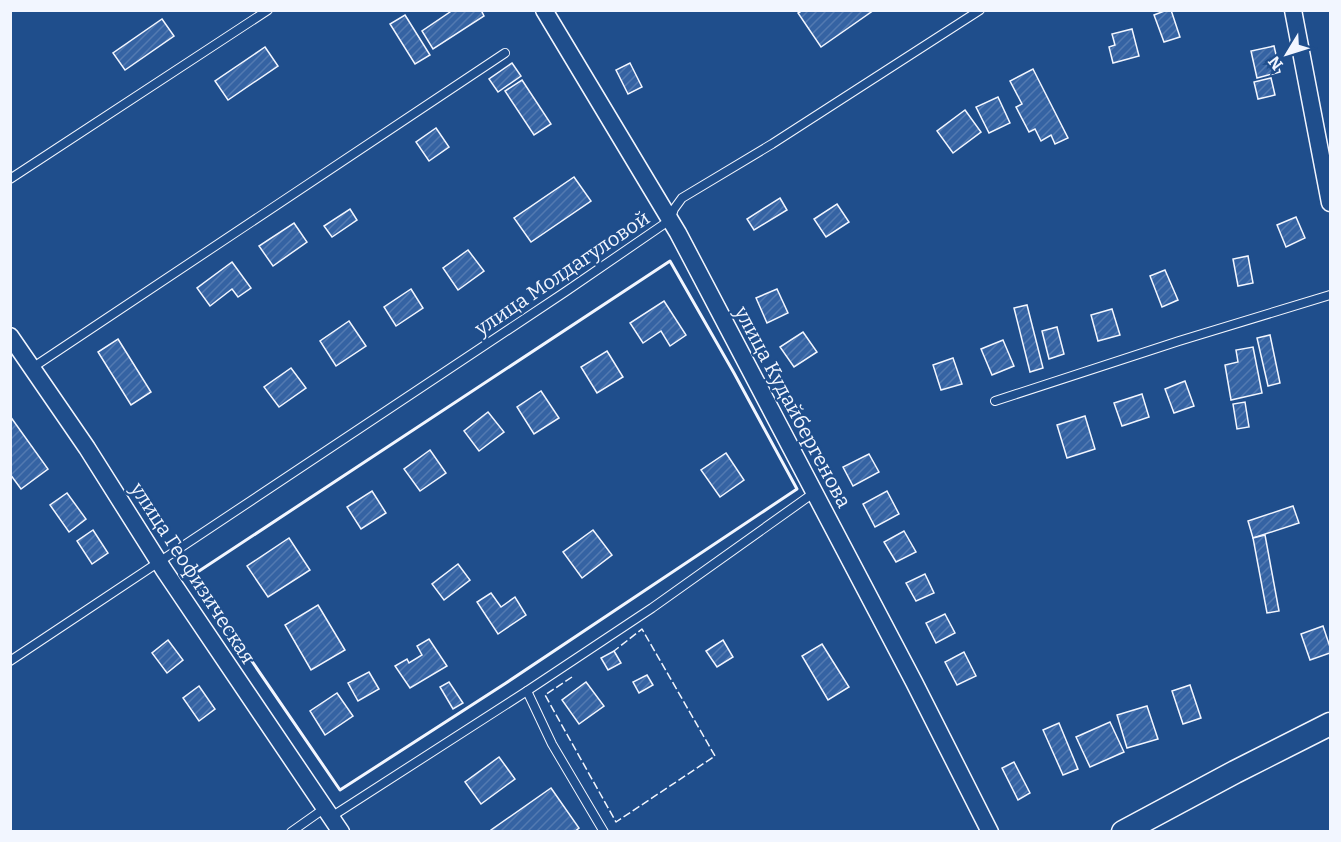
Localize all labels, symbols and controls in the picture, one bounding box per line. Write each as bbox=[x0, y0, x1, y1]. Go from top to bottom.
north arrow bbox=[1257, 24, 1317, 84]
text: N bbox=[1264, 52, 1287, 74]
street label: улица Молдагуловой bbox=[469, 206, 654, 341]
street label: улица Кудайбергенова bbox=[729, 301, 856, 512]
street label: улица Геофизическая bbox=[125, 477, 261, 668]

